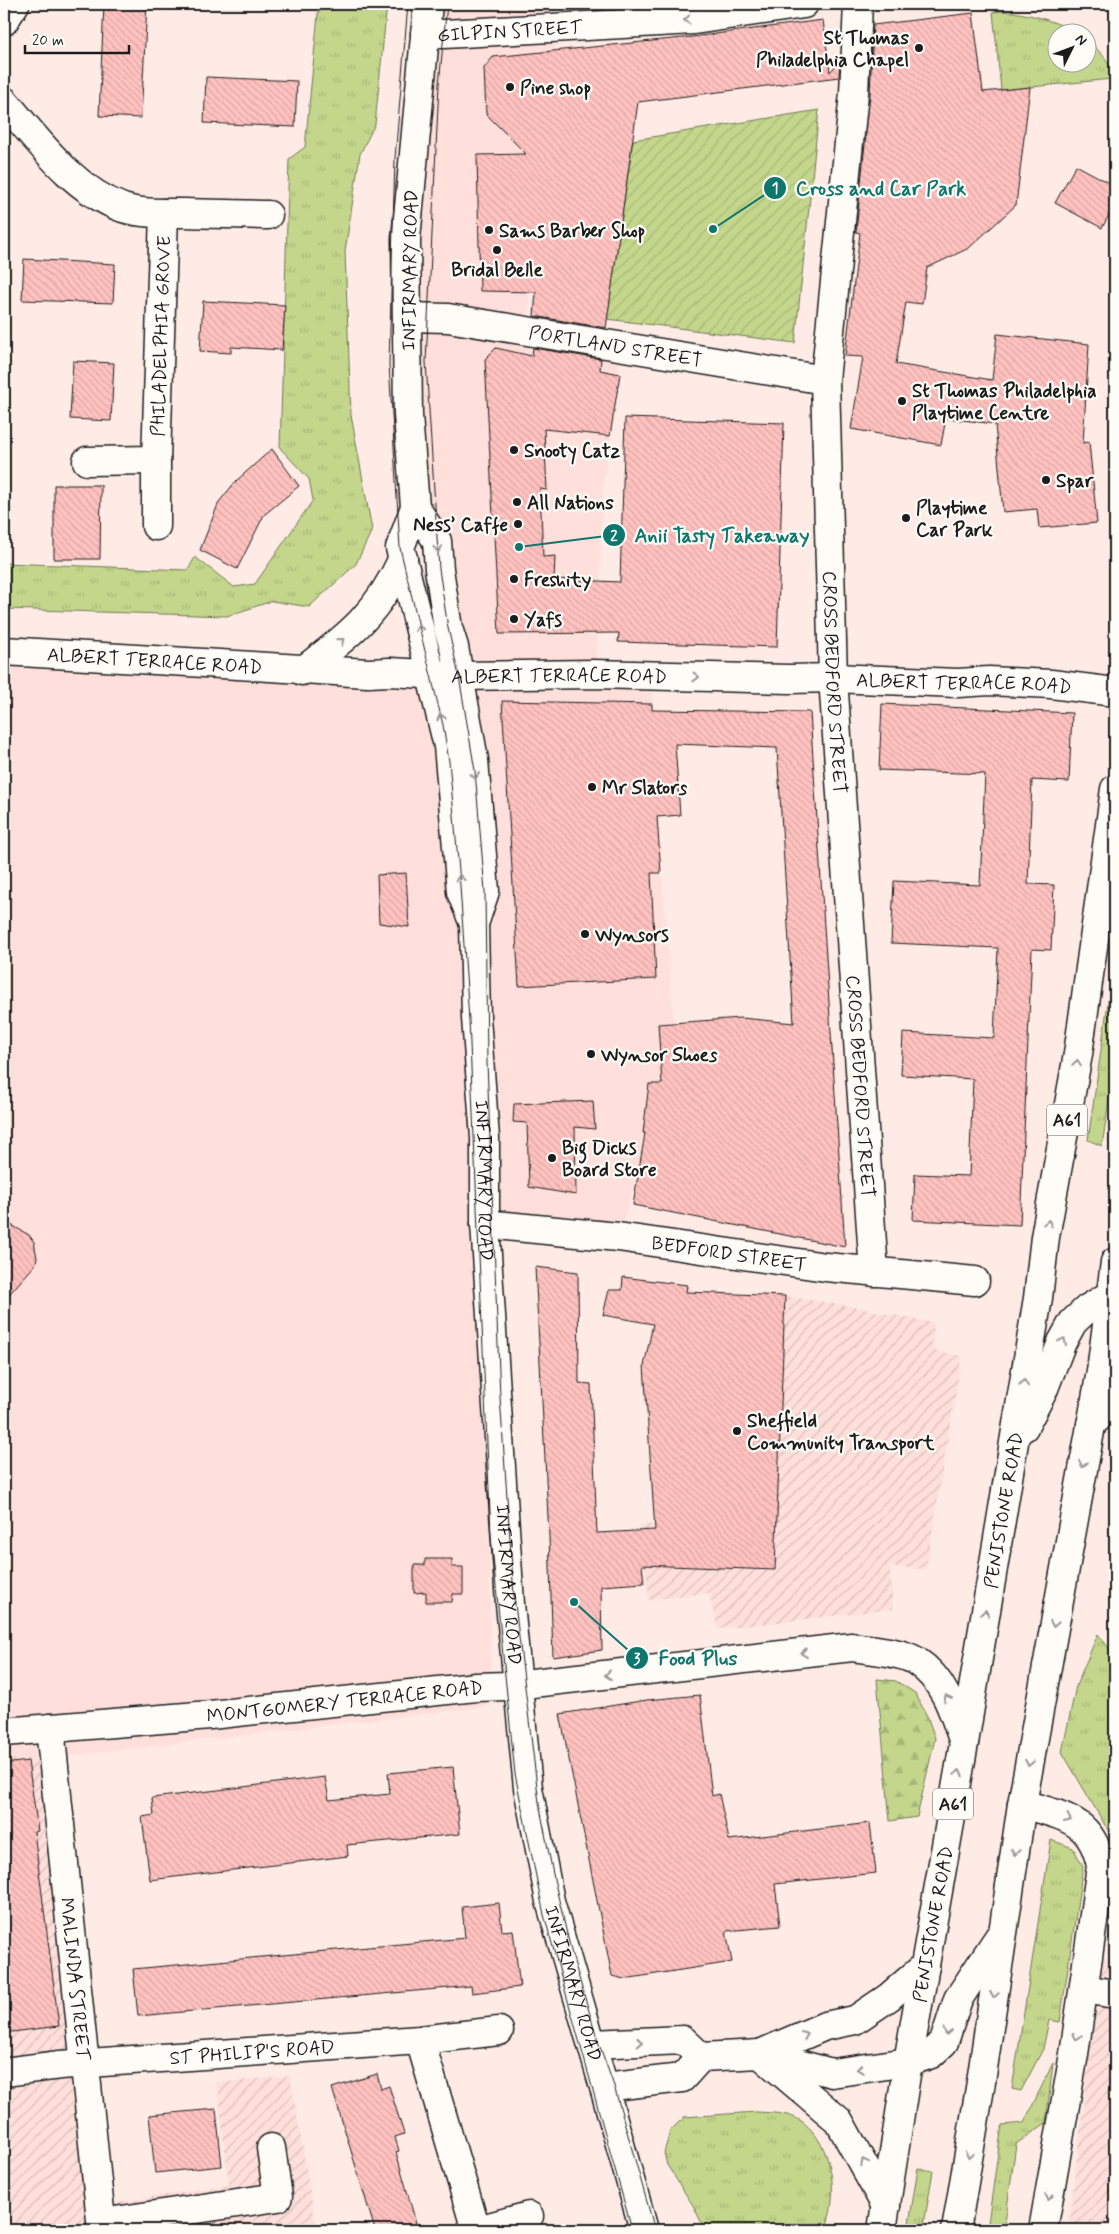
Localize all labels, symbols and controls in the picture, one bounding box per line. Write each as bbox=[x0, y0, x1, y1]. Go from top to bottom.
street label: GILPIN STREET bbox=[437, 15, 584, 48]
one-way arrow bbox=[682, 15, 690, 26]
scale bar bbox=[25, 22, 129, 54]
north arrow bbox=[1046, 22, 1096, 72]
place label: St Thomas Philadelphia Chapel bbox=[756, 26, 910, 73]
text: N bbox=[1071, 30, 1091, 49]
text: 20 m bbox=[32, 31, 64, 51]
marker: St Thomas Philadelphia Chapel bbox=[913, 42, 925, 54]
place label: Pine shop bbox=[520, 76, 591, 101]
marker: Pine shop bbox=[504, 81, 516, 93]
callout: Cross and Car Park bbox=[762, 170, 974, 205]
text: Cross and Car Park bbox=[796, 176, 966, 203]
text: 1 bbox=[772, 179, 778, 199]
street label: INFIRMARY ROAD bbox=[397, 189, 424, 351]
place label: Sams Barber Shop bbox=[499, 219, 645, 244]
marker: Sams Barber Shop bbox=[483, 224, 495, 236]
street label: PHILADELPHIA GROVE bbox=[146, 235, 177, 437]
marker: Bridal Belle bbox=[491, 244, 503, 256]
place label: Bridal Belle bbox=[451, 258, 543, 283]
street label: PORTLAND STREET bbox=[527, 321, 704, 374]
place label: St Thomas Philadelphia Playtime Centre bbox=[912, 379, 1097, 426]
marker: St Thomas Philadelphia Playtime Centre bbox=[896, 395, 908, 407]
place label: Snooty Catz bbox=[524, 439, 621, 465]
marker: Snooty Catz bbox=[508, 444, 520, 456]
place label: Spar bbox=[1056, 469, 1095, 494]
marker: Spar bbox=[1040, 474, 1052, 486]
place label: All Nations bbox=[527, 491, 614, 516]
marker: All Nations bbox=[511, 496, 523, 508]
place label: Playtime Car Park bbox=[916, 496, 993, 543]
marker: Playtime Car Park bbox=[900, 512, 912, 524]
place label: Ness’ Caffe bbox=[413, 513, 508, 538]
marker: Ness’ Caffe bbox=[512, 518, 524, 530]
callout: Anii Tasty Takeaway bbox=[601, 518, 818, 553]
text: Anii Tasty Takeaway bbox=[635, 523, 810, 550]
text: 2 bbox=[610, 527, 618, 547]
one-way arrow bbox=[432, 546, 443, 554]
place label: Freshity bbox=[524, 568, 591, 593]
street label: CROSS BEDFORD STREET bbox=[816, 570, 852, 795]
marker: Freshity bbox=[508, 573, 520, 585]
place label: Yafs bbox=[524, 608, 562, 633]
marker: Yafs bbox=[508, 613, 520, 625]
one-way arrow bbox=[414, 623, 425, 632]
one-way arrow bbox=[336, 638, 345, 647]
street label: ALBERT TERRACE ROAD bbox=[46, 643, 263, 681]
street label: ALBERT TERRACE ROAD bbox=[451, 663, 667, 690]
street label: ALBERT TERRACE ROAD bbox=[856, 668, 1073, 700]
one-way arrow bbox=[692, 672, 700, 682]
one-way arrow bbox=[436, 712, 447, 721]
one-way arrow bbox=[469, 772, 480, 780]
place label: Mr Slators bbox=[602, 776, 688, 801]
marker: Mr Slators bbox=[586, 781, 598, 793]
one-way arrow bbox=[454, 874, 465, 882]
place label: Wynsors bbox=[594, 923, 669, 948]
marker: Wynsors bbox=[579, 928, 591, 940]
street label: CROSS BEDFORD STREET bbox=[840, 974, 880, 1199]
place label: Wynsor Shoes bbox=[600, 1043, 718, 1068]
marker: Wynsor Shoes bbox=[585, 1048, 597, 1060]
one-way arrow bbox=[1071, 1058, 1081, 1067]
street label: INFIRMARY ROAD bbox=[468, 1099, 498, 1262]
road number: A61 bbox=[1047, 1104, 1087, 1136]
place label: Big Dicks Board Store bbox=[562, 1136, 657, 1183]
marker: Big Dicks Board Store bbox=[546, 1152, 558, 1164]
one-way arrow bbox=[1043, 1218, 1053, 1227]
street label: BEDFORD STREET bbox=[650, 1231, 808, 1278]
one-way arrow bbox=[1057, 1337, 1067, 1346]
one-way arrow bbox=[1018, 1379, 1028, 1388]
place label: Sheffield Community Transport bbox=[747, 1409, 935, 1456]
marker: Sheffield Community Transport bbox=[731, 1425, 743, 1437]
street label: PENISTONE ROAD bbox=[979, 1430, 1030, 1590]
one-way arrow bbox=[1078, 1460, 1089, 1469]
street label: INFIRMARY ROAD bbox=[489, 1504, 527, 1666]
one-way arrow bbox=[979, 1608, 989, 1617]
one-way arrow bbox=[1049, 1620, 1059, 1628]
callout: Food Plus bbox=[625, 1641, 746, 1676]
text: Food Plus bbox=[659, 1646, 737, 1673]
one-way arrow bbox=[800, 1647, 808, 1658]
text: 3 bbox=[634, 1650, 641, 1670]
one-way arrow bbox=[604, 1669, 612, 1680]
street label: MONTGOMERY TERRACE ROAD bbox=[205, 1675, 484, 1729]
one-way arrow bbox=[943, 1694, 953, 1703]
one-way arrow bbox=[1025, 1758, 1035, 1767]
one-way arrow bbox=[953, 1769, 963, 1777]
road number: A61 bbox=[933, 1788, 973, 1820]
one-way arrow bbox=[1063, 1813, 1072, 1824]
street label: PENISTONE ROAD bbox=[908, 1844, 960, 2004]
one-way arrow bbox=[1010, 1849, 1021, 1857]
street label: MALINDA STREET bbox=[54, 1896, 95, 2062]
street label: INFIRMARY ROAD bbox=[538, 1903, 607, 2065]
one-way arrow bbox=[990, 1990, 1000, 1999]
one-way arrow bbox=[943, 2028, 953, 2036]
one-way arrow bbox=[800, 2031, 809, 2041]
one-way arrow bbox=[1072, 2033, 1082, 2041]
street label: ST PHILIP'S ROAD bbox=[169, 2035, 336, 2071]
one-way arrow bbox=[637, 2036, 645, 2047]
one-way arrow bbox=[855, 2063, 863, 2074]
one-way arrow bbox=[964, 2151, 974, 2160]
one-way arrow bbox=[860, 2159, 870, 2168]
one-way arrow bbox=[1044, 2193, 1054, 2201]

